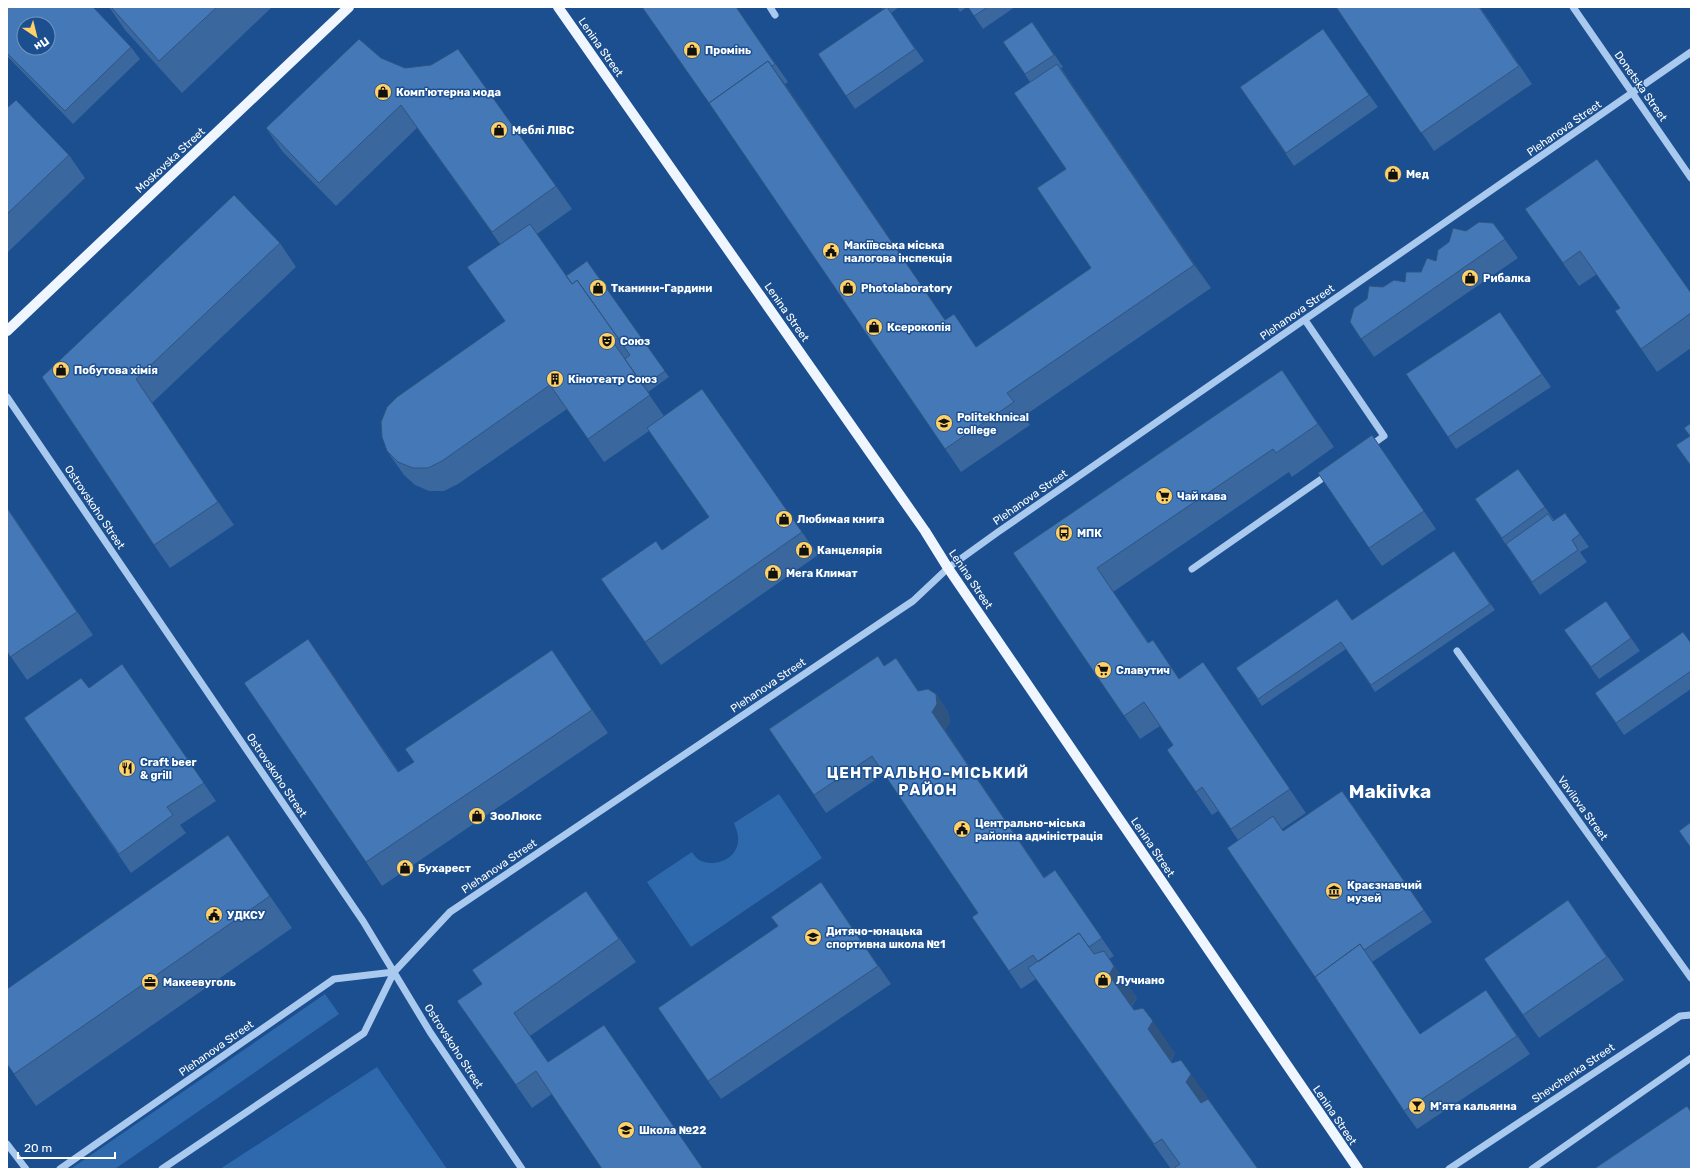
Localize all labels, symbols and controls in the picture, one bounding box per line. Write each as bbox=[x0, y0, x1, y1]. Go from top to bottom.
street label: Lenina Street bbox=[576, 15, 626, 80]
north arrow bbox=[16, 16, 56, 56]
text: Пн bbox=[31, 34, 51, 53]
shop icon: Промінь bbox=[682, 40, 702, 60]
place label: Промінь bbox=[705, 44, 751, 57]
street label: Donetska Street bbox=[1612, 49, 1670, 124]
shop icon: Комп'ютерна мода bbox=[373, 82, 393, 102]
place label: Комп'ютерна мода bbox=[396, 86, 501, 99]
street label: Plehanova Street bbox=[1525, 97, 1605, 159]
shop icon: Меблі ЛІВС bbox=[489, 120, 509, 140]
place label: Меблі ЛІВС bbox=[512, 124, 574, 137]
street label: Moskovska Street bbox=[133, 125, 208, 196]
shop icon: Мед bbox=[1383, 164, 1403, 184]
place label: Мед bbox=[1406, 168, 1429, 181]
place label: Макіївська міська налогова інспекція bbox=[844, 239, 952, 265]
public building icon: Макіївська міська налогова інспекція bbox=[821, 241, 841, 261]
shop icon: Рибалка bbox=[1460, 268, 1480, 288]
place label: Рибалка bbox=[1483, 272, 1531, 285]
shop icon: Тканини-Гардини bbox=[588, 278, 608, 298]
shop icon: Photolaboratory bbox=[838, 278, 858, 298]
street label: Lenina Street bbox=[762, 280, 812, 345]
street label: Plehanova Street bbox=[1258, 281, 1338, 343]
place label: Тканини-Гардини bbox=[611, 282, 712, 295]
place label: Photolaboratory bbox=[861, 282, 953, 295]
shop icon: Ксерокопія bbox=[864, 317, 884, 337]
place label: Ксерокопія bbox=[887, 321, 951, 334]
theatre icon: Союз bbox=[597, 331, 617, 351]
place label: Союз bbox=[620, 335, 650, 348]
shop icon: Побутова хімія bbox=[51, 360, 71, 380]
place label: Побутова хімія bbox=[74, 364, 158, 377]
building icon: Кінотеатр Союз bbox=[545, 369, 565, 389]
place label: Кінотеатр Союз bbox=[568, 373, 657, 386]
place label: Politekhnical college bbox=[957, 411, 1029, 437]
school or university icon: Politekhnical college bbox=[934, 413, 954, 433]
street label: Ostrovskoho Street bbox=[62, 463, 128, 552]
street label: Plehanova Street bbox=[991, 466, 1071, 528]
supermarket icon: Чай кава bbox=[1154, 486, 1174, 506]
place label: Чай кава bbox=[1177, 490, 1227, 503]
shop icon: Любимая книга bbox=[774, 509, 794, 529]
place label: Любимая книга bbox=[797, 513, 884, 526]
bus stop icon: МПК bbox=[1054, 523, 1074, 543]
place label: МПК bbox=[1077, 527, 1102, 540]
shop icon: Канцелярія bbox=[794, 540, 814, 560]
place label: Канцелярія bbox=[817, 544, 882, 557]
street label: Lenina Street bbox=[946, 547, 996, 612]
shop icon: Мега Климат bbox=[763, 563, 783, 583]
place label: Мега Климат bbox=[786, 567, 858, 580]
street label: Plehanova Street bbox=[728, 655, 809, 715]
supermarket icon: Славутич bbox=[1093, 660, 1113, 680]
place label: Славутич bbox=[1116, 664, 1170, 677]
street label: Ostrovskoho Street bbox=[244, 731, 310, 820]
place label: Craft beer & grill bbox=[140, 756, 196, 782]
restaurant icon: Craft beer & grill bbox=[117, 758, 137, 778]
district label: ЦЕНТРАЛЬНО-МІСЬКИЙ РАЙОН bbox=[827, 764, 1029, 799]
street label: Vavilova Street bbox=[1555, 774, 1611, 844]
district label: Makiivka bbox=[1349, 780, 1431, 803]
shop icon: ЗооЛюкс bbox=[467, 806, 487, 826]
place label: ЗооЛюкс bbox=[490, 810, 542, 823]
street label: Lenina Street bbox=[1128, 815, 1178, 880]
place label: Центрально-міська районна адміністрація bbox=[975, 817, 1103, 843]
public building icon: Центрально-міська районна адміністрація bbox=[952, 819, 972, 839]
street label: Plehanova Street bbox=[459, 836, 540, 896]
shop icon: Бухарест bbox=[395, 858, 415, 878]
place label: Бухарест bbox=[418, 862, 471, 875]
place label: Краєзнавчий музей bbox=[1347, 879, 1422, 905]
museum icon: Краєзнавчий музей bbox=[1324, 881, 1344, 901]
public building icon: УДКСУ bbox=[204, 905, 224, 925]
place label: УДКСУ bbox=[227, 909, 266, 922]
place label: Дитячо-юнацька спортивна школа №1 bbox=[826, 925, 945, 951]
school or university icon: Дитячо-юнацька спортивна школа №1 bbox=[803, 927, 823, 947]
shop icon: Лучиано bbox=[1093, 970, 1113, 990]
office icon: Макеевуголь bbox=[140, 972, 160, 992]
place label: Лучиано bbox=[1116, 974, 1165, 987]
place label: Макеевуголь bbox=[163, 976, 236, 989]
street label: Ostrovskoho Street bbox=[421, 1002, 486, 1092]
street label: Plehanova Street bbox=[177, 1017, 257, 1079]
street label: Shevchenka Street bbox=[1529, 1040, 1618, 1106]
street label: Lenina Street bbox=[1310, 1083, 1360, 1148]
bar icon: М'ята кальянна bbox=[1407, 1096, 1427, 1116]
place label: М'ята кальянна bbox=[1430, 1100, 1517, 1113]
school or university icon: Школа №22 bbox=[616, 1120, 636, 1140]
place label: Школа №22 bbox=[639, 1124, 706, 1137]
scale bar bbox=[18, 1134, 115, 1160]
text: 20 m bbox=[24, 1141, 52, 1155]

